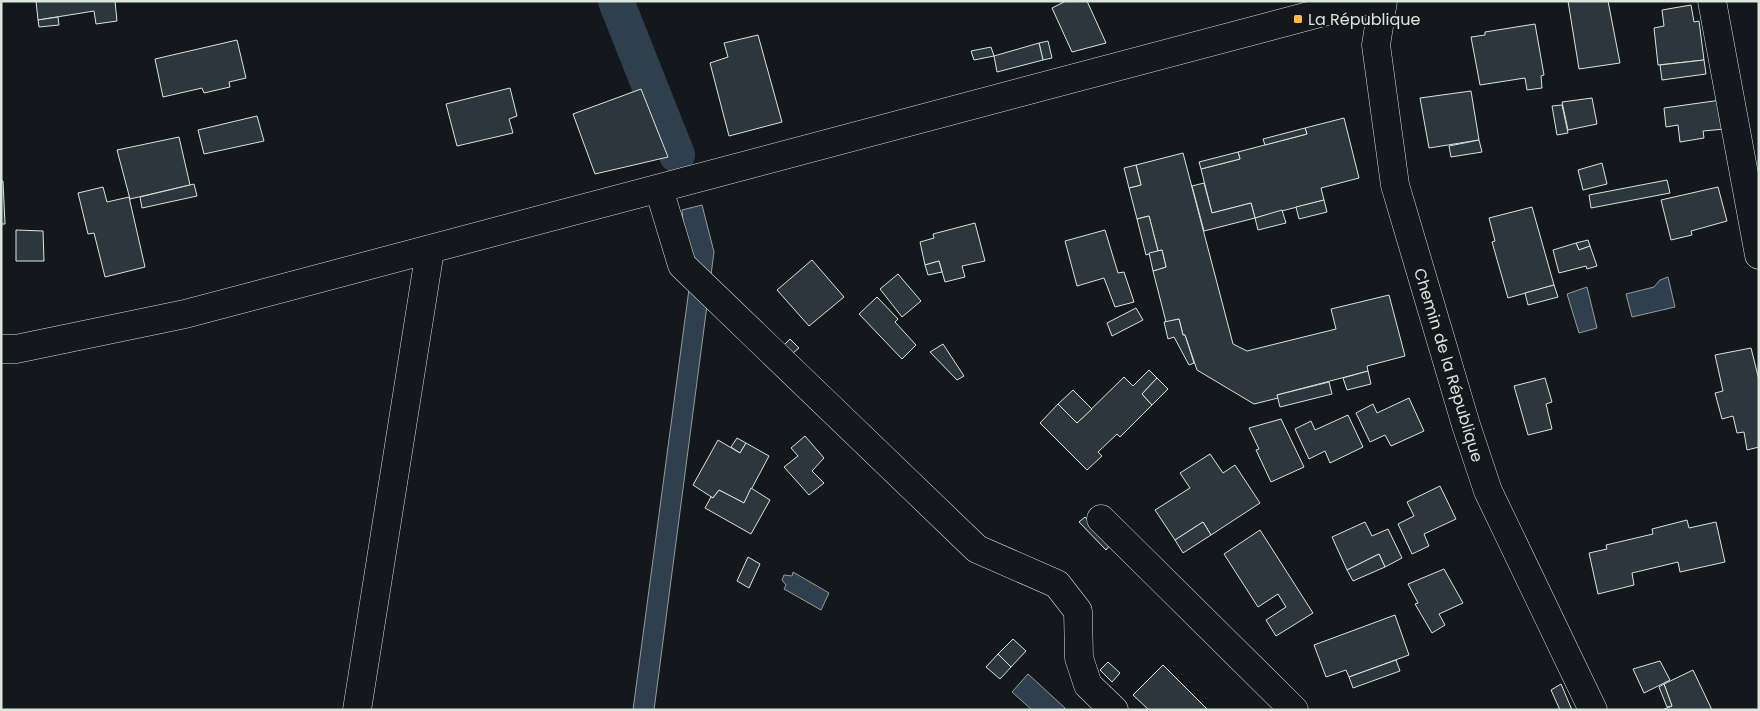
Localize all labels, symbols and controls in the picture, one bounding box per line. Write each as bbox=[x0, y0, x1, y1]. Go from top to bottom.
place label: La République bbox=[1308, 8, 1420, 31]
marker: La République bbox=[1292, 13, 1304, 25]
street label: Chemin de la République bbox=[1408, 265, 1489, 465]

